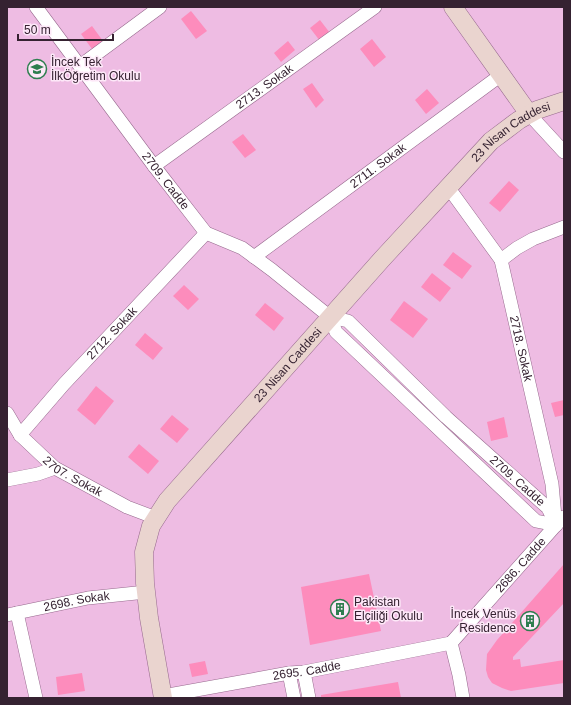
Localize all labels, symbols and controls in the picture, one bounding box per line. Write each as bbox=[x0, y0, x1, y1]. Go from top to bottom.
scale bar bbox=[18, 16, 113, 42]
text: 50 m bbox=[24, 23, 51, 37]
place label: İncek Tek İlkÖğretim Okulu bbox=[51, 55, 140, 83]
school or university icon: İncek Tek İlkÖğretim Okulu bbox=[26, 58, 48, 80]
street label: 2713. Sokak bbox=[233, 61, 296, 112]
street label: 23 Nisan Caddesi bbox=[468, 99, 552, 165]
street label: 2711. Sokak bbox=[347, 140, 409, 191]
street label: 2709. Cadde bbox=[139, 149, 192, 213]
street label: 2712. Sokak bbox=[84, 303, 140, 362]
street label: 2718. Sokak bbox=[507, 314, 536, 384]
street label: 23 Nisan Caddesi bbox=[251, 325, 325, 405]
street label: 2707. Sokak bbox=[40, 453, 106, 500]
street label: 2709. Cadde bbox=[487, 453, 548, 509]
street label: 2686. Cadde bbox=[492, 534, 549, 595]
street label: 2698. Sokak bbox=[42, 589, 111, 614]
place label: Pakistan Elçiliği Okulu bbox=[354, 595, 423, 623]
building icon: Pakistan Elçiliği Okulu bbox=[329, 598, 351, 620]
place label: İncek Venüs Residence bbox=[451, 607, 516, 635]
building icon: İncek Venüs Residence bbox=[519, 610, 541, 632]
street label: 2695. Cadde bbox=[271, 658, 342, 683]

